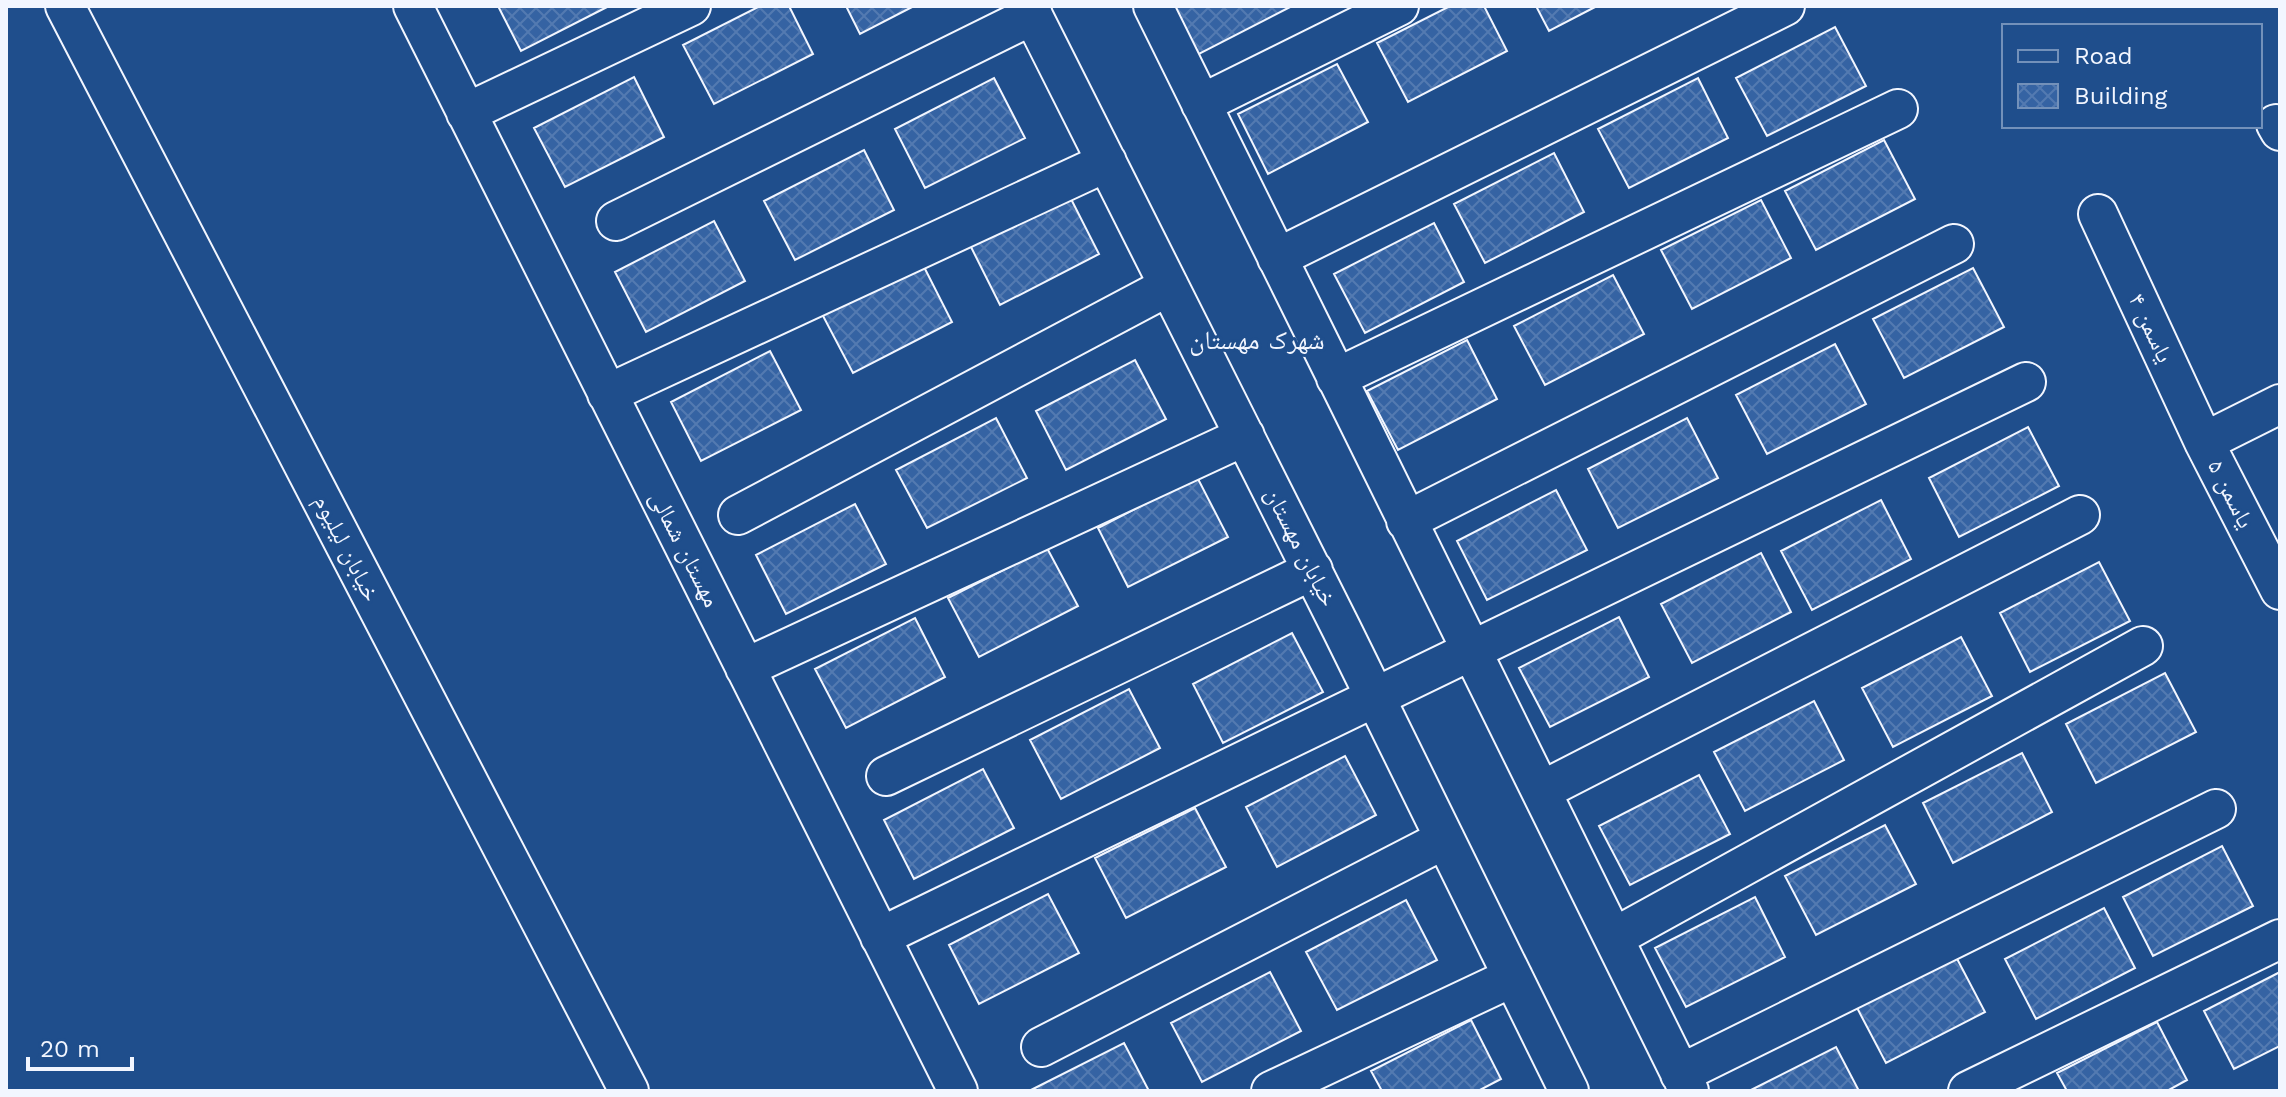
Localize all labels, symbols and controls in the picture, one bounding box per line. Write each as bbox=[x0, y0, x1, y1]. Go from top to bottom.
legend bbox=[2002, 24, 2262, 128]
text: Road bbox=[2074, 42, 2133, 70]
text: Building bbox=[2074, 82, 2167, 110]
street label: یاسمن ۴ bbox=[2123, 289, 2179, 367]
district label: شهرک مهستان bbox=[1189, 325, 1325, 356]
street label: یاسمن ۵ bbox=[2202, 455, 2260, 533]
street label: خیابان مهستان bbox=[1259, 483, 1343, 611]
street label: مهستان شمالی bbox=[644, 486, 726, 612]
street label: خیابان لیلیوم bbox=[306, 490, 386, 607]
scale bar bbox=[28, 1021, 132, 1071]
text: 20 m bbox=[40, 1035, 100, 1063]

